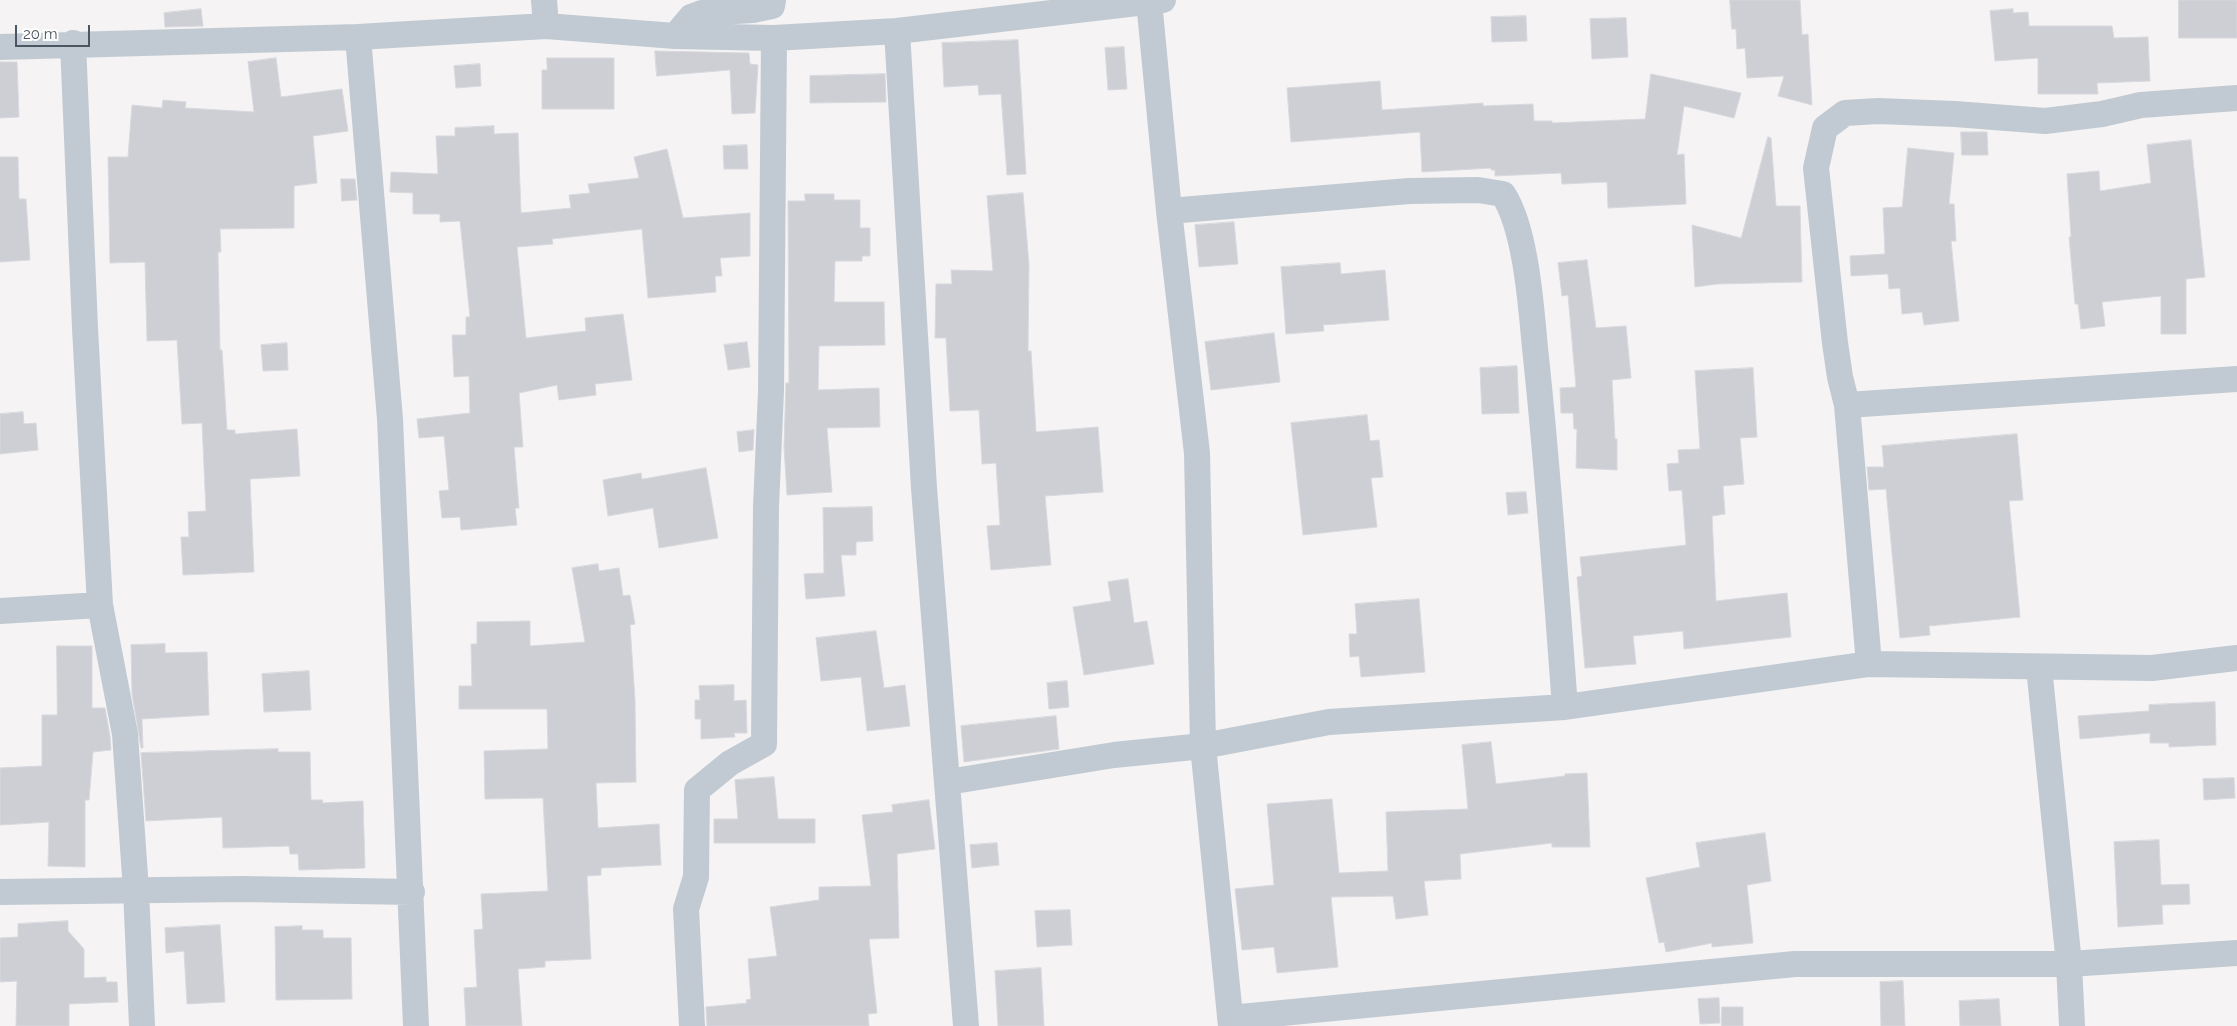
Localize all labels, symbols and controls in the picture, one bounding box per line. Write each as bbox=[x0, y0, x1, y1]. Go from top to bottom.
scale bar bbox=[18, 15, 92, 47]
text: 20 m bbox=[23, 25, 58, 43]

